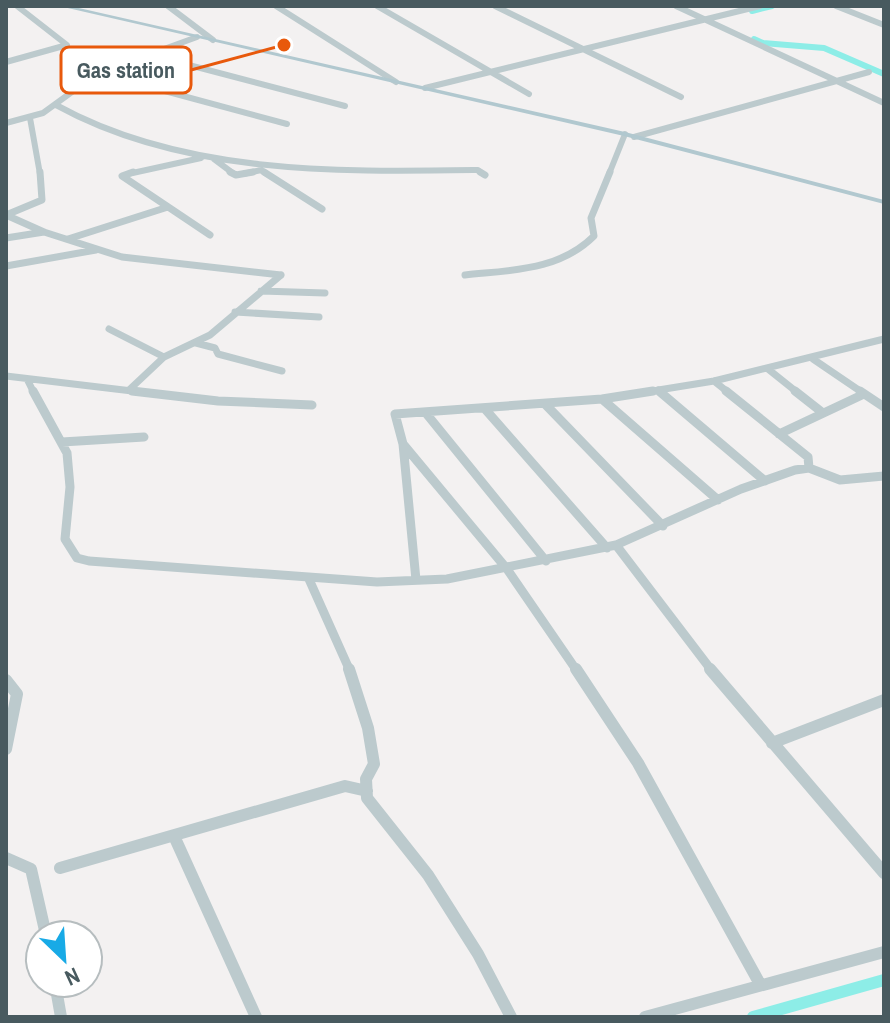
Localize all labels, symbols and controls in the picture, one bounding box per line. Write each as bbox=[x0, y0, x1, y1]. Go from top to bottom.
callout: Gas station bbox=[61, 47, 191, 93]
text: Gas station bbox=[77, 55, 175, 85]
north arrow bbox=[24, 919, 104, 999]
text: N bbox=[60, 961, 85, 993]

